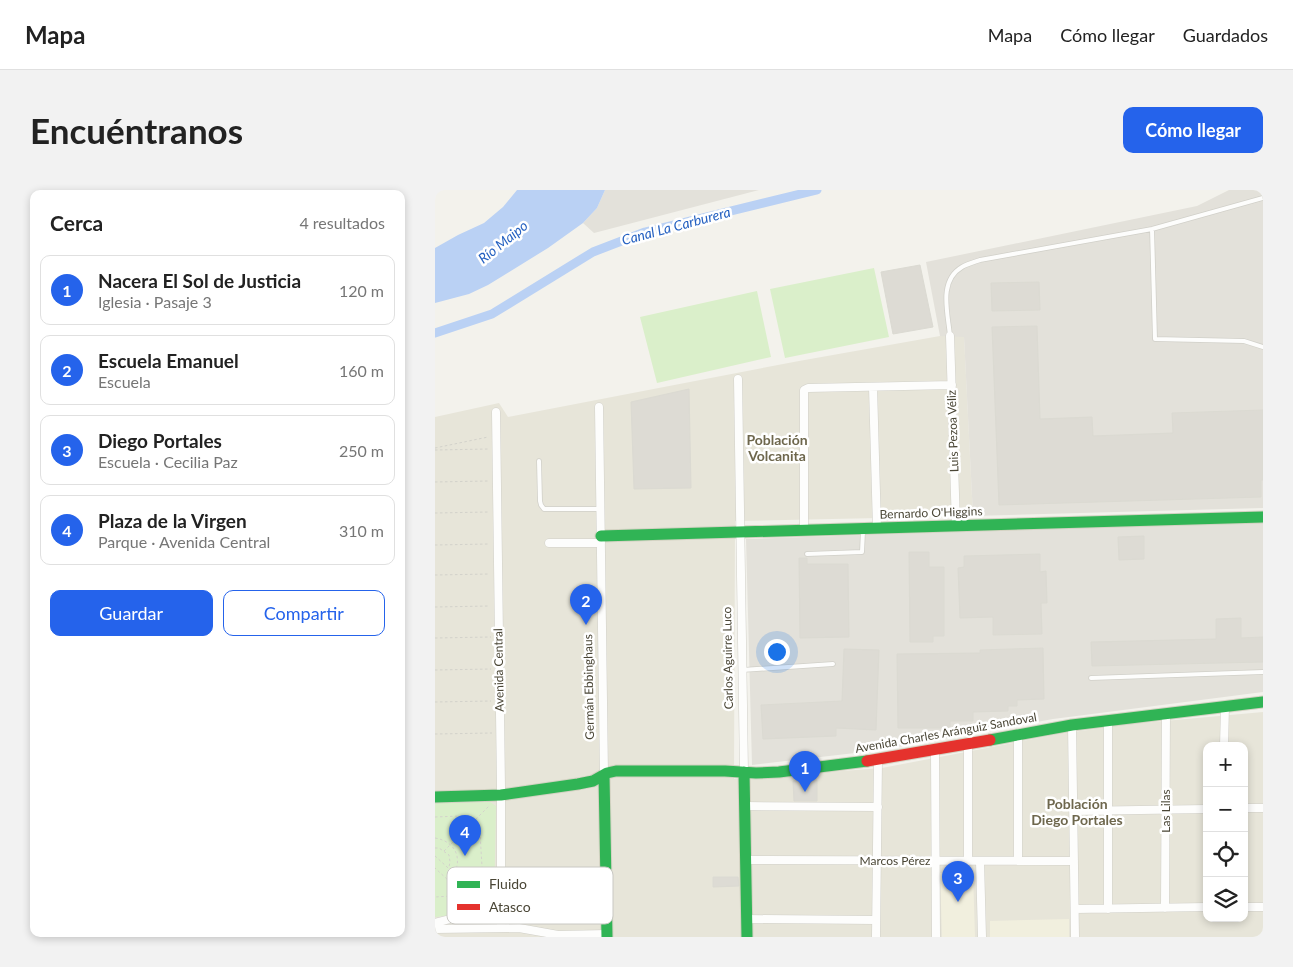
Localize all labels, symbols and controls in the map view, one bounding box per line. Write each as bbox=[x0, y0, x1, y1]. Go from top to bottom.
text: Mapa bbox=[25, 20, 85, 49]
text: Mapa bbox=[988, 24, 1032, 46]
text: Cómo llegar bbox=[1060, 24, 1155, 46]
text: Guardados bbox=[1183, 24, 1268, 46]
button: Cómo llegar bbox=[1123, 107, 1263, 153]
text: Encuéntranos bbox=[30, 109, 243, 151]
water label: Canal La Carburera bbox=[620, 203, 732, 248]
text: Cerca bbox=[50, 210, 103, 235]
text: 4 resultados bbox=[299, 213, 385, 232]
water label: Río Maipo bbox=[475, 217, 531, 267]
text: Nacera El Sol de Justicia bbox=[98, 269, 301, 292]
text: 1 bbox=[62, 281, 72, 300]
text: 120 m bbox=[339, 281, 384, 300]
text: Iglesia · Pasaje 3 bbox=[98, 292, 212, 311]
text: Escuela Emanuel bbox=[98, 349, 239, 372]
text: 2 bbox=[62, 361, 72, 380]
text: 160 m bbox=[339, 361, 384, 380]
text: Escuela bbox=[98, 372, 151, 391]
street label: Luis Pezoa Véliz bbox=[944, 389, 961, 472]
text: Diego Portales bbox=[98, 429, 222, 452]
district label: Población Volcanita bbox=[746, 431, 808, 464]
text: 3 bbox=[62, 441, 72, 460]
text: 250 m bbox=[339, 441, 384, 460]
text: Escuela · Cecilia Paz bbox=[98, 452, 238, 471]
street label: Bernardo O'Higgins bbox=[879, 503, 983, 522]
text: Plaza de la Virgen bbox=[98, 509, 247, 532]
text: 4 bbox=[62, 521, 72, 540]
text: 310 m bbox=[339, 521, 384, 540]
text: Parque · Avenida Central bbox=[98, 532, 270, 551]
pin: 2 bbox=[570, 584, 602, 625]
button: Guardar bbox=[50, 590, 213, 636]
button: Compartir bbox=[223, 590, 385, 636]
street label: Carlos Aguirre Luco bbox=[719, 606, 736, 709]
street label: Avenida Central bbox=[490, 628, 507, 712]
street label: Germán Ebbinghaus bbox=[580, 634, 597, 740]
your location bbox=[764, 639, 790, 665]
street label: Avenida Charles Aránguiz Sandoval bbox=[854, 709, 1038, 756]
map controls bbox=[1203, 742, 1248, 922]
button: + bbox=[1203, 742, 1248, 787]
pin: 1 bbox=[789, 751, 821, 792]
button: − bbox=[1203, 787, 1248, 832]
street label: Las Lilas bbox=[1158, 789, 1173, 833]
district label: Población Diego Portales bbox=[1031, 795, 1123, 828]
pin: 4 bbox=[449, 815, 481, 856]
button: locate bbox=[1203, 832, 1248, 877]
street label: Marcos Pérez bbox=[860, 853, 931, 868]
pin: 3 bbox=[942, 861, 974, 902]
legend bbox=[447, 867, 613, 924]
text: Fluido bbox=[489, 875, 527, 892]
button: layers bbox=[1203, 877, 1248, 922]
text: Atasco bbox=[489, 898, 531, 915]

